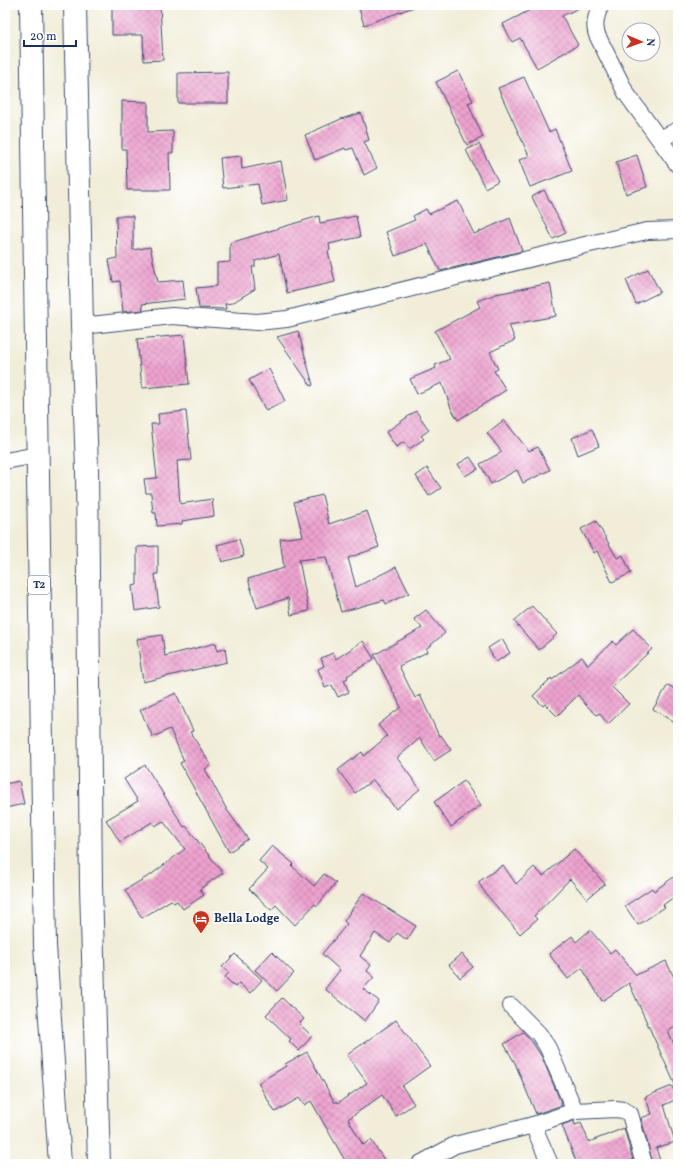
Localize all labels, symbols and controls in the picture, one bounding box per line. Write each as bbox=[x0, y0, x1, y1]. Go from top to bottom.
scale bar bbox=[24, 22, 76, 48]
north arrow bbox=[621, 22, 661, 62]
text: 20 m bbox=[30, 29, 57, 45]
text: N bbox=[642, 38, 657, 47]
road number: T2 bbox=[28, 576, 50, 594]
hotel icon: Bella Lodge bbox=[191, 909, 211, 934]
place label: Bella Lodge bbox=[214, 911, 279, 927]

